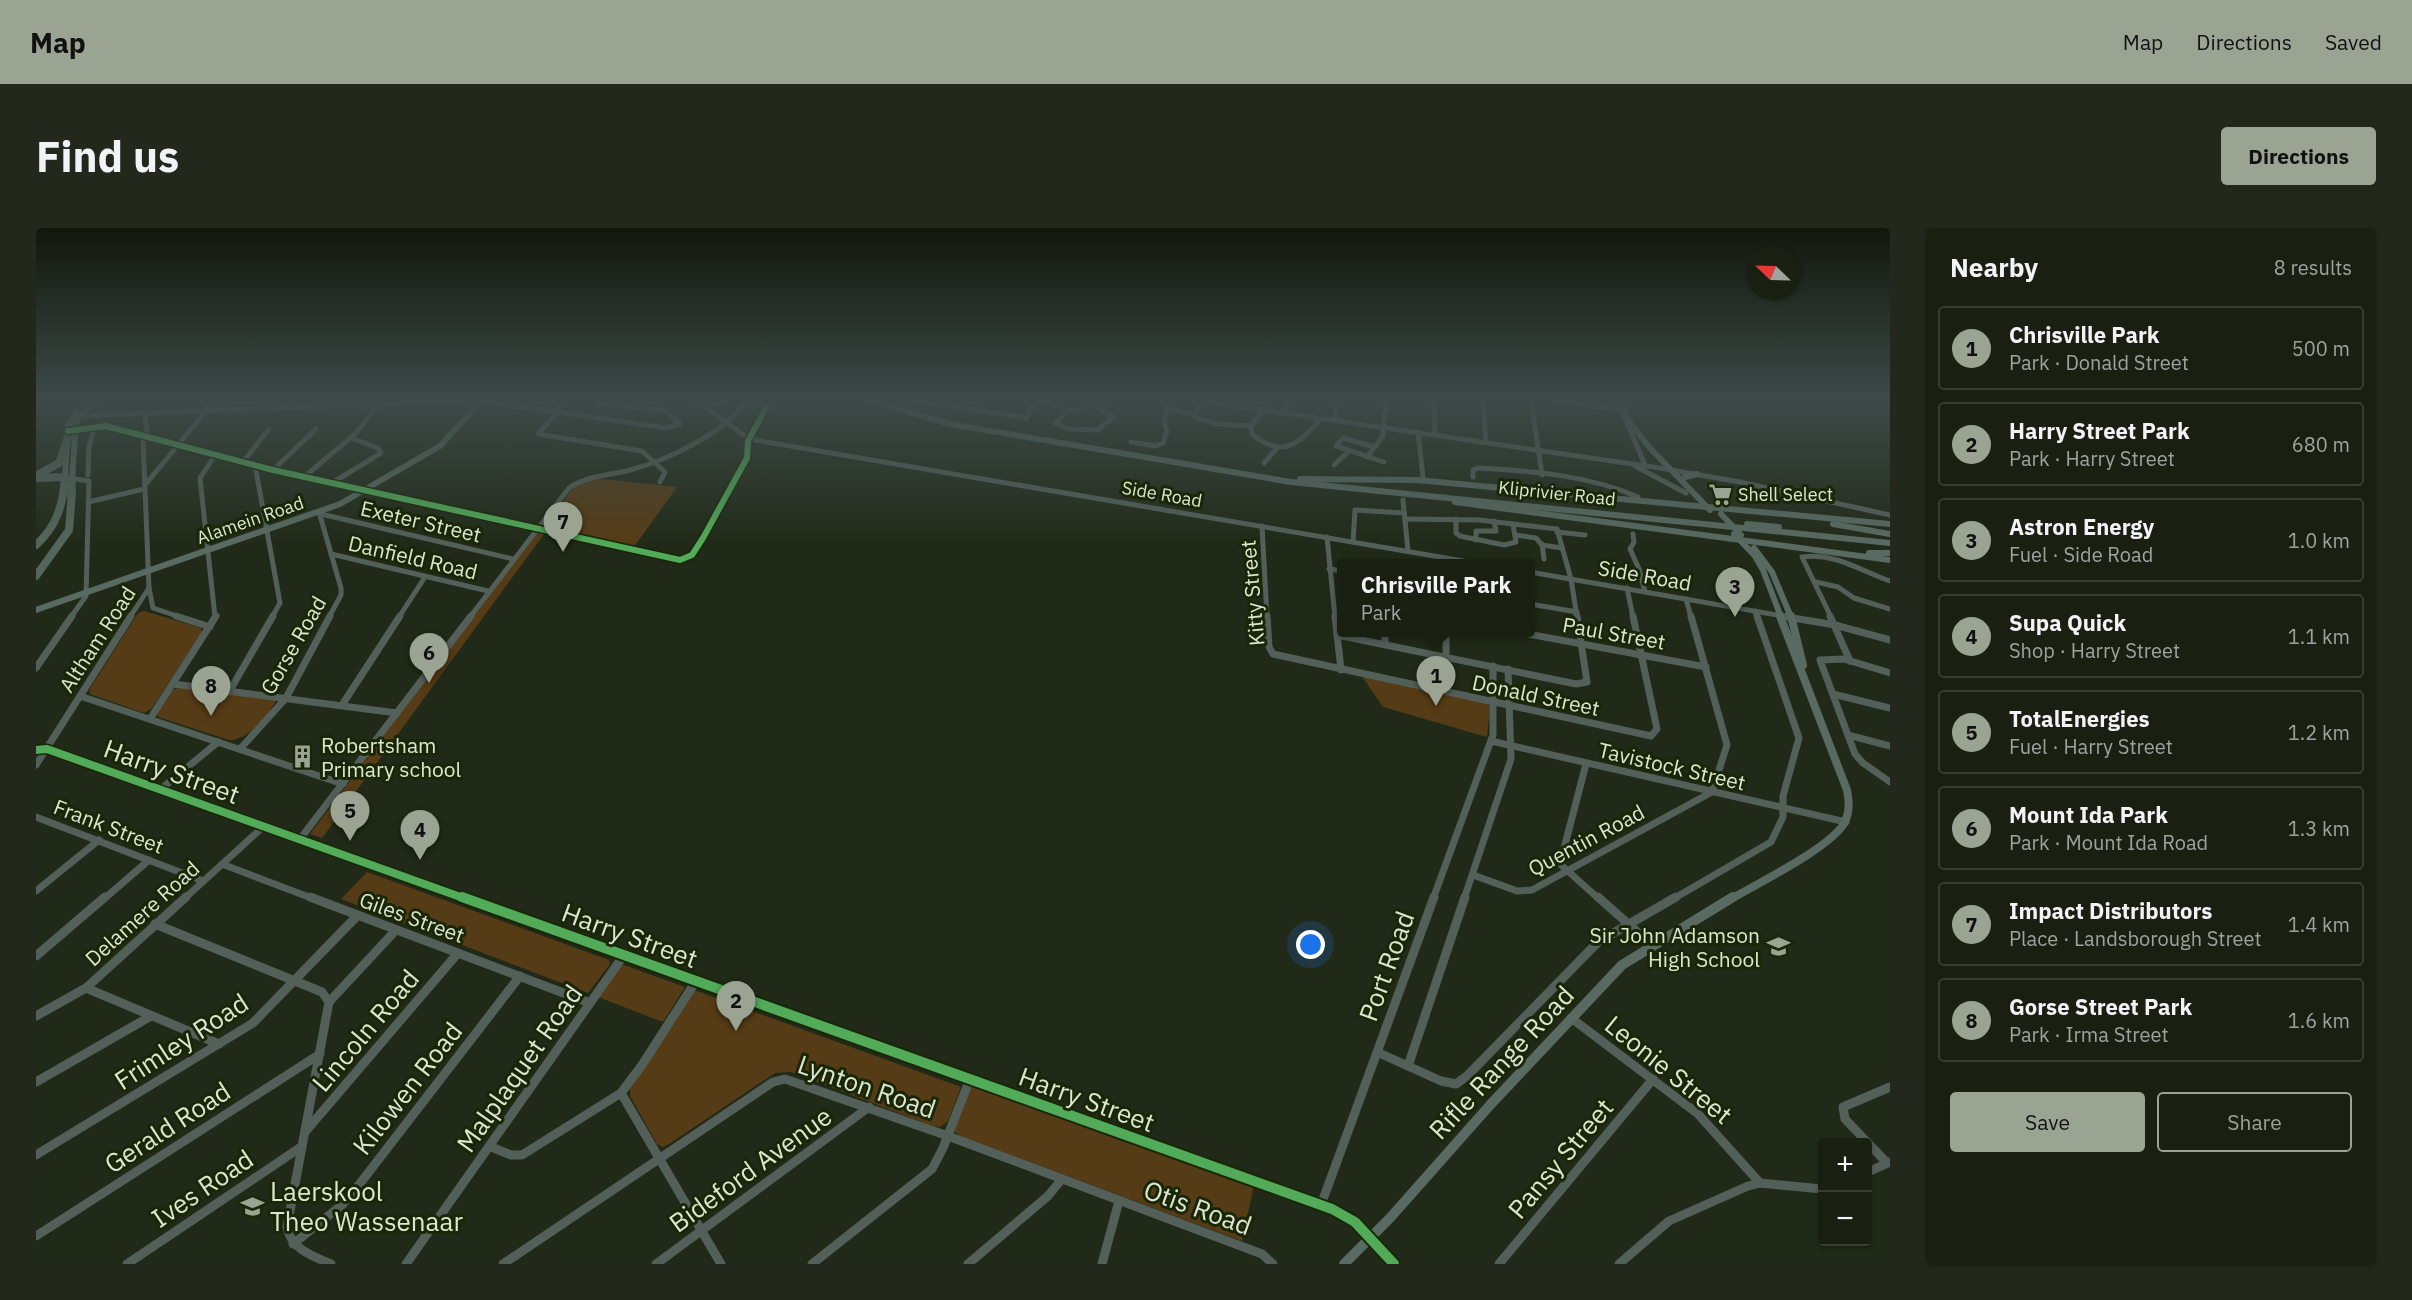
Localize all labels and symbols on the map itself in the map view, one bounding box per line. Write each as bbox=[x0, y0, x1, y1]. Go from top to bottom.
north arrow bbox=[1746, 246, 1800, 300]
street label: Kliprivier Road bbox=[1497, 475, 1617, 511]
street label: Side Road bbox=[1120, 476, 1204, 512]
supermarket icon: Shell Select bbox=[1707, 481, 1733, 507]
place label: Shell Select bbox=[1738, 483, 1833, 506]
street label: Alamein Road bbox=[193, 491, 307, 549]
street label: Exeter Street bbox=[358, 493, 484, 549]
pin: 7 bbox=[544, 502, 582, 552]
street label: Danfield Road bbox=[346, 529, 480, 585]
street label: Kitty Street bbox=[1233, 539, 1271, 647]
street label: Side Road bbox=[1596, 553, 1694, 597]
pin: 3 bbox=[1716, 568, 1754, 617]
street label: Altham Road bbox=[52, 581, 142, 697]
street label: Gorse Road bbox=[254, 591, 332, 699]
street label: Paul Street bbox=[1560, 610, 1668, 656]
pin: 6 bbox=[410, 634, 448, 683]
pin: 1 bbox=[1416, 656, 1456, 706]
pin: 8 bbox=[192, 666, 231, 716]
street label: Donald Street bbox=[1470, 668, 1602, 722]
street label: Harry Street bbox=[99, 731, 245, 811]
place label: Robertsham Primary school bbox=[321, 731, 462, 783]
street label: Tavistock Street bbox=[1596, 735, 1748, 797]
building icon: Robertsham Primary school bbox=[290, 744, 316, 770]
street label: Frank Street bbox=[50, 792, 168, 860]
pin: 5 bbox=[330, 792, 370, 841]
street label: Quentin Road bbox=[1523, 798, 1649, 882]
pin: 4 bbox=[400, 810, 440, 860]
street label: Delamere Road bbox=[79, 854, 205, 972]
street label: Giles Street bbox=[356, 885, 468, 949]
street label: Harry Street bbox=[557, 895, 703, 975]
street label: Port Road bbox=[1350, 906, 1422, 1026]
place label: Sir John Adamson High School bbox=[1590, 921, 1760, 973]
your location bbox=[1296, 930, 1325, 959]
school or university icon: Sir John Adamson High School bbox=[1765, 934, 1791, 960]
street label: Lincoln Road bbox=[304, 962, 426, 1098]
street label: Malplaquet Road bbox=[449, 977, 589, 1159]
street label: Rifle Range Road bbox=[1421, 978, 1581, 1146]
pin: 2 bbox=[716, 982, 756, 1031]
street label: Frimley Road bbox=[108, 985, 254, 1097]
street label: Leonie Street bbox=[1598, 1007, 1740, 1131]
street label: Kilowen Road bbox=[345, 1015, 469, 1161]
street label: Lynton Road bbox=[793, 1046, 941, 1126]
street label: Harry Street bbox=[1014, 1059, 1160, 1139]
street label: Gerald Road bbox=[97, 1074, 237, 1180]
street label: Pansy Street bbox=[1500, 1091, 1620, 1225]
street label: Bideford Avenue bbox=[662, 1098, 838, 1240]
street label: Ives Road bbox=[144, 1142, 260, 1234]
street label: Otis Road bbox=[1139, 1172, 1257, 1242]
place label: Laerskool Theo Wassenaar bbox=[270, 1174, 463, 1238]
school or university icon: Laerskool Theo Wassenaar bbox=[239, 1193, 265, 1219]

